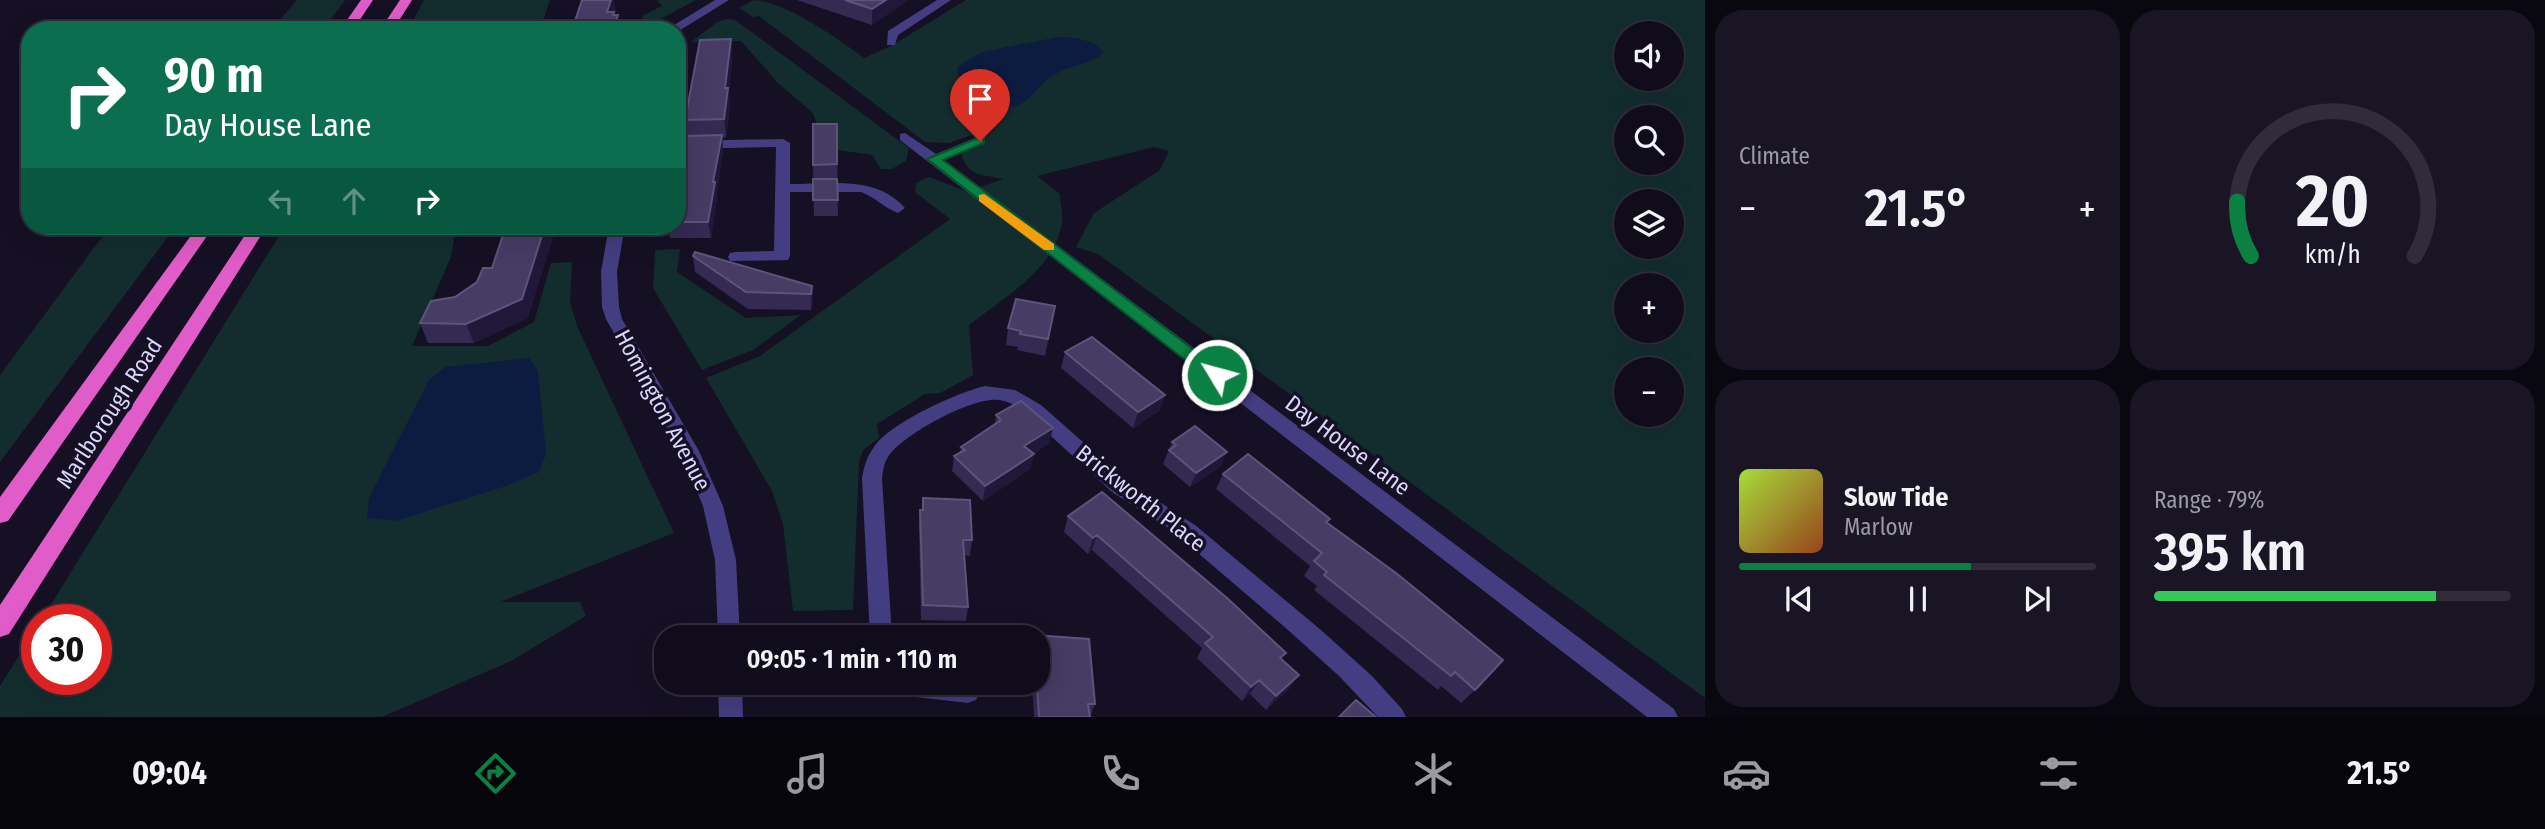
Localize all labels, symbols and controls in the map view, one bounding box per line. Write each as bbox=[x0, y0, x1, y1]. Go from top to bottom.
map controls bbox=[1614, 21, 1684, 427]
button: sound bbox=[1614, 21, 1684, 91]
text: 90 m bbox=[164, 46, 264, 105]
icon: right bbox=[49, 49, 140, 140]
pin bbox=[950, 69, 1010, 141]
icon: arrive bbox=[961, 80, 999, 118]
button: search bbox=[1614, 105, 1684, 175]
text: Day House Lane bbox=[164, 106, 372, 144]
text: Climate bbox=[1739, 142, 1810, 170]
text: 20 bbox=[2295, 158, 2369, 245]
text: 21.5° bbox=[1865, 177, 1970, 240]
icon: left bbox=[262, 182, 300, 220]
icon: ahead bbox=[335, 182, 373, 220]
icon: right bbox=[408, 182, 446, 220]
text: − bbox=[1739, 186, 1756, 232]
text: + bbox=[2079, 186, 2096, 232]
button: layers bbox=[1614, 189, 1684, 259]
text: km/h bbox=[2305, 240, 2360, 270]
button: + bbox=[1614, 273, 1684, 343]
street label: Homington Avenue bbox=[609, 325, 717, 495]
street label: Marlborough Road bbox=[50, 333, 168, 493]
position arrow bbox=[1180, 338, 1254, 412]
button: − bbox=[1614, 357, 1684, 427]
street label: Day House Lane bbox=[1280, 389, 1416, 501]
street label: Brickworth Place bbox=[1071, 439, 1211, 557]
text: Slow Tide bbox=[1844, 482, 1948, 513]
text: Range · 79% bbox=[2154, 486, 2265, 514]
text: Marlow bbox=[1844, 513, 1913, 541]
text: 395 km bbox=[2154, 521, 2306, 584]
icon: previous bbox=[1780, 580, 1818, 618]
icon: pause bbox=[1899, 580, 1937, 618]
icon: next bbox=[2018, 580, 2056, 618]
speed limit sign: 30 bbox=[21, 604, 112, 695]
text: 09:05 · 1 min · 110 m bbox=[747, 644, 957, 675]
icon: directions bbox=[471, 749, 520, 798]
icon: music bbox=[783, 749, 832, 798]
icon: phone bbox=[1096, 749, 1145, 798]
icon: climate bbox=[1409, 749, 1458, 798]
icon: car bbox=[1722, 749, 1771, 798]
icon: filters bbox=[2034, 749, 2083, 798]
text: 09:04 bbox=[132, 754, 207, 792]
text: 21.5° bbox=[2347, 754, 2413, 792]

